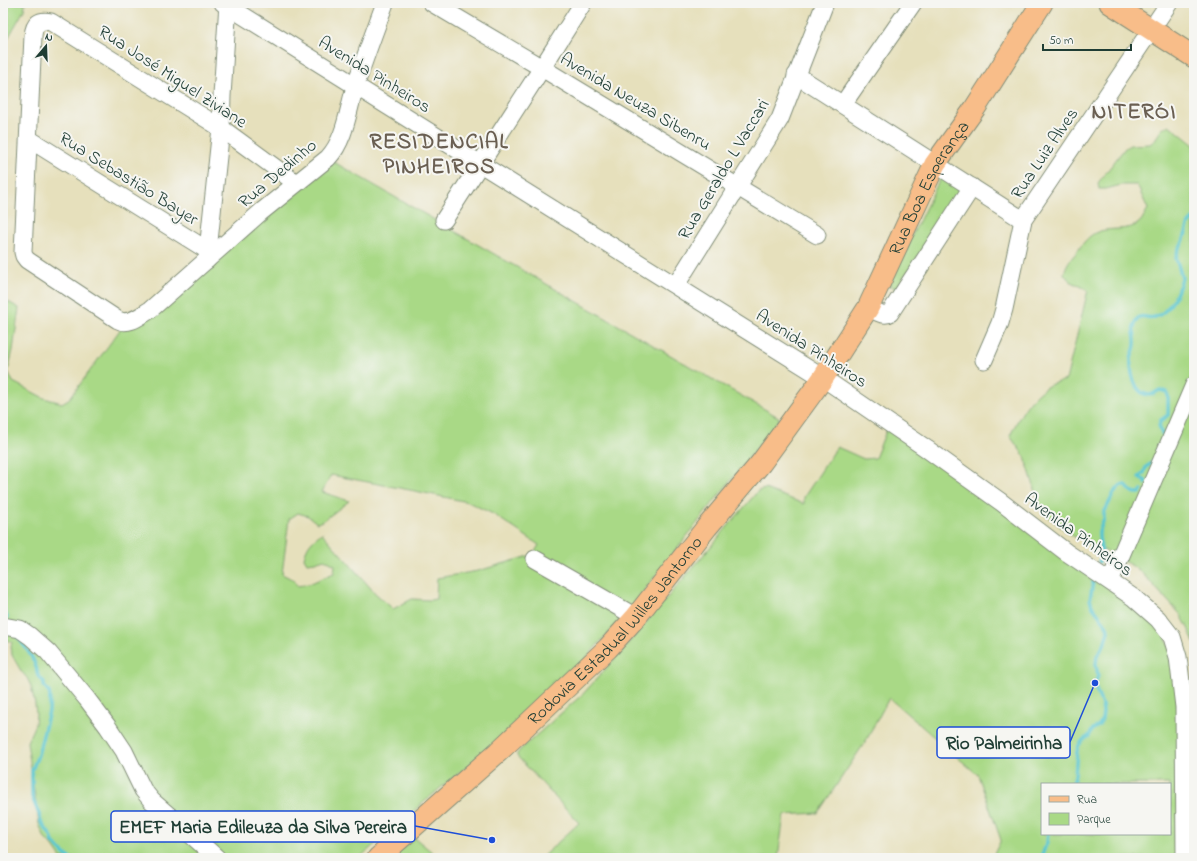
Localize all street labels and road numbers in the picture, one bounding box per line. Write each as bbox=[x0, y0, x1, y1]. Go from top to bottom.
street label: Rua José Miguel Ziviane bbox=[92, 20, 252, 137]
street label: Avenida Pinheiros bbox=[313, 31, 435, 121]
street label: Avenida Neuza Sibenru bbox=[554, 47, 716, 158]
street label: Rua Geraldo L Vaccari bbox=[672, 95, 777, 245]
street label: Rua Luiz Alves bbox=[1005, 103, 1086, 205]
street label: Rua Boa Esperança bbox=[883, 116, 977, 260]
street label: Rua Sebastião Bayer bbox=[53, 126, 203, 233]
street label: Rua Dedinho bbox=[233, 134, 323, 215]
street label: Avenida Pinheiros bbox=[750, 304, 872, 396]
street label: Avenida Pinheiros bbox=[1018, 487, 1137, 584]
street label: Rodovia Estadual Willes Jantorno bbox=[523, 531, 710, 733]

